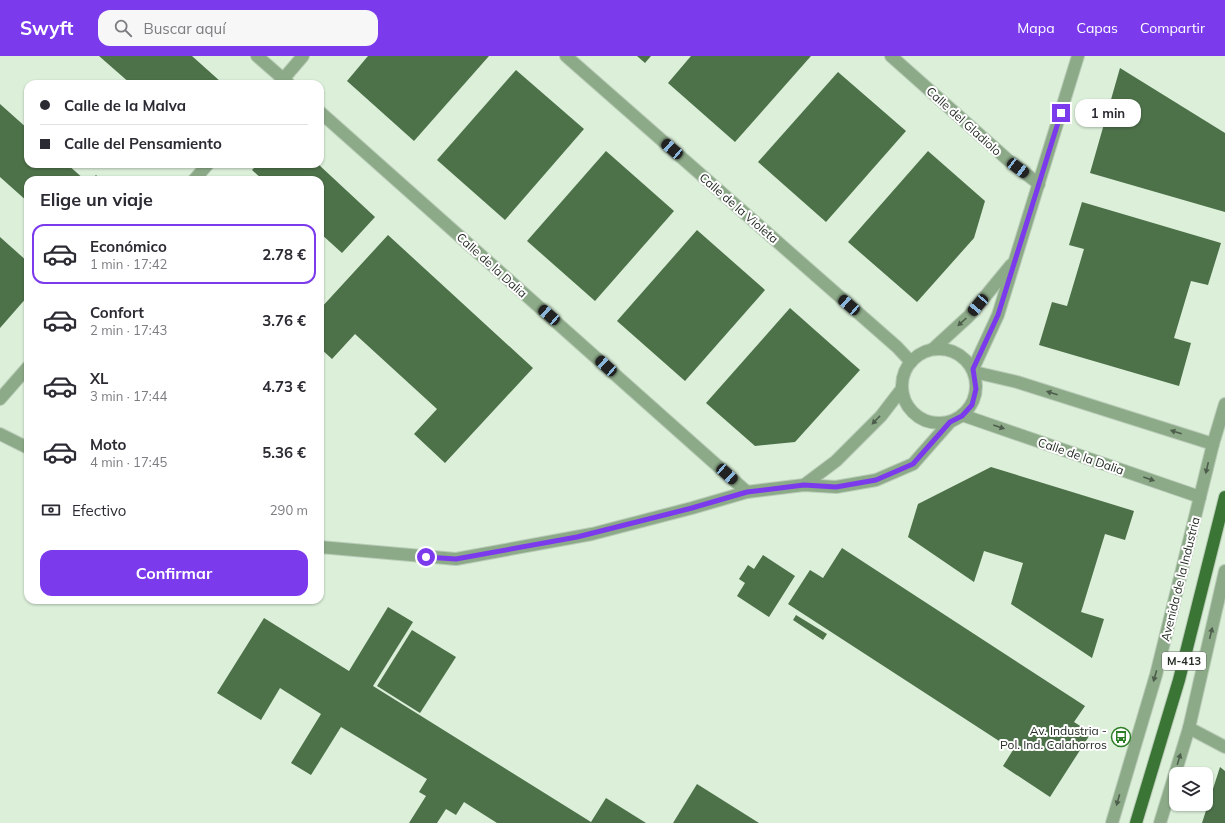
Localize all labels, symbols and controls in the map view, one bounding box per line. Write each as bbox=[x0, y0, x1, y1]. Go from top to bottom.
search box bbox=[98, 10, 378, 46]
text: Swyft bbox=[20, 16, 74, 40]
icon: search bbox=[112, 17, 134, 39]
text: Buscar aquí bbox=[144, 19, 226, 38]
text: Mapa bbox=[1017, 19, 1055, 37]
text: Capas bbox=[1077, 19, 1118, 37]
text: Compartir bbox=[1140, 19, 1205, 37]
street label: Calle del Gladiolo bbox=[923, 83, 1005, 159]
text: Calle de la Malva bbox=[64, 96, 186, 115]
callout: 1 min bbox=[1075, 99, 1141, 127]
route end bbox=[1052, 104, 1070, 122]
text: 1 min bbox=[1091, 105, 1125, 121]
text: Calle del Pensamiento bbox=[64, 134, 222, 153]
car bbox=[659, 137, 685, 161]
car bbox=[1005, 156, 1031, 180]
street label: Calle de la Violeta bbox=[697, 170, 781, 246]
text: Elige un viaje bbox=[40, 188, 153, 211]
street label: Calle de la Dalia bbox=[454, 229, 530, 301]
icon: car bbox=[42, 236, 78, 272]
text: Económico bbox=[90, 237, 167, 256]
text: 2.78 € bbox=[262, 245, 306, 264]
text: 1 min · 17:42 bbox=[90, 256, 167, 272]
car bbox=[966, 292, 990, 318]
car bbox=[836, 293, 862, 317]
icon: car bbox=[42, 302, 78, 338]
text: Confort bbox=[90, 303, 144, 322]
car bbox=[536, 303, 562, 327]
text: 3.76 € bbox=[262, 311, 306, 330]
one-way arrow bbox=[957, 318, 967, 327]
text: 2 min · 17:43 bbox=[90, 322, 167, 338]
car bbox=[593, 354, 619, 378]
icon: car bbox=[42, 368, 78, 404]
text: XL bbox=[90, 369, 108, 388]
text: 4.73 € bbox=[262, 377, 306, 396]
text: 3 min · 17:44 bbox=[90, 388, 167, 404]
one-way arrow bbox=[1045, 390, 1057, 396]
one-way arrow bbox=[872, 415, 881, 425]
one-way arrow bbox=[994, 425, 1006, 431]
one-way arrow bbox=[1169, 429, 1181, 435]
icon: car bbox=[42, 434, 78, 470]
street label: Calle de la Dalia bbox=[1036, 434, 1126, 478]
text: Moto bbox=[90, 435, 126, 454]
text: 5.36 € bbox=[262, 443, 306, 462]
text: 4 min · 17:45 bbox=[90, 454, 167, 470]
car bbox=[714, 462, 740, 486]
one-way arrow bbox=[1204, 462, 1210, 474]
one-way arrow bbox=[1143, 476, 1155, 482]
icon: cash bbox=[40, 499, 62, 521]
text: Efectivo bbox=[72, 501, 126, 520]
text: 290 m bbox=[270, 502, 308, 518]
street label: Avenida de la Industria bbox=[1157, 515, 1203, 643]
route start bbox=[417, 548, 435, 566]
button: Confirmar bbox=[40, 550, 308, 596]
one-way arrow bbox=[1208, 627, 1214, 639]
road number: M-413 bbox=[1162, 652, 1206, 670]
one-way arrow bbox=[1152, 670, 1158, 682]
place label: Av. Industria - Pol. Ind. Calahorros bbox=[1000, 723, 1107, 752]
bus stop icon: Av. Industria - Pol. Ind. Calahorros bbox=[1110, 726, 1132, 748]
one-way arrow bbox=[1176, 753, 1182, 765]
map controls bbox=[1169, 767, 1213, 811]
button: layers bbox=[1169, 767, 1213, 811]
one-way arrow bbox=[1115, 795, 1121, 807]

